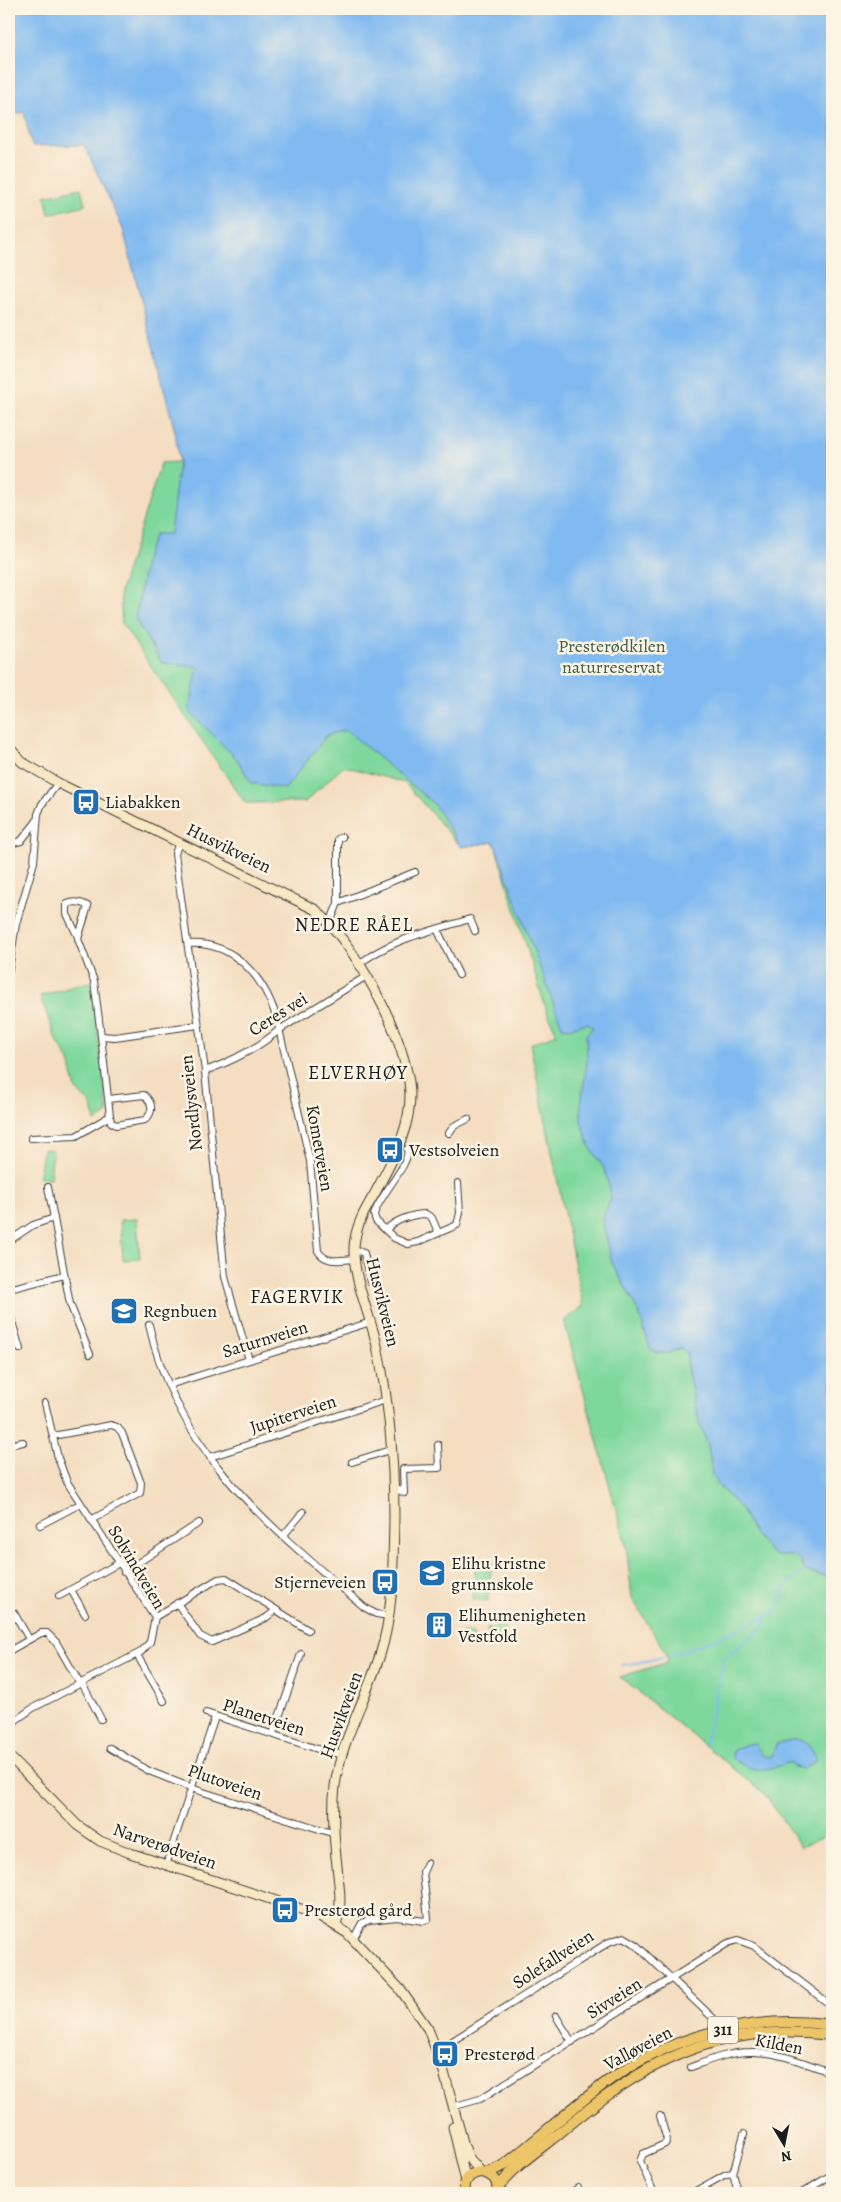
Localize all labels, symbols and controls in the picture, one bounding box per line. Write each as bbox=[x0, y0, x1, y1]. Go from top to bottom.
park label: Presterødkilen naturreservat bbox=[558, 634, 666, 679]
bus stop icon: Liabakken bbox=[71, 787, 101, 817]
place label: Liabakken bbox=[105, 790, 181, 814]
street label: Husvikveien bbox=[183, 817, 275, 879]
district label: NEDRE RÅEL bbox=[295, 912, 413, 938]
street label: Ceres vei bbox=[244, 986, 312, 1042]
street label: Nordlysveien bbox=[174, 1054, 208, 1152]
district label: ELVERHØY bbox=[308, 1060, 408, 1086]
street label: Kometveien bbox=[301, 1103, 339, 1193]
bus stop icon: Vestsolveien bbox=[375, 1135, 405, 1165]
place label: Vestsolveien bbox=[408, 1138, 499, 1162]
street label: Husvikveien bbox=[360, 1255, 406, 1349]
district label: FAGERVIK bbox=[250, 1284, 344, 1310]
school or university icon: Regnbuen bbox=[109, 1296, 139, 1326]
place label: Regnbuen bbox=[143, 1299, 217, 1323]
street label: Saturnveien bbox=[219, 1315, 311, 1363]
street label: Jupiterveien bbox=[247, 1389, 339, 1439]
street label: Solvindveien bbox=[103, 1521, 172, 1614]
place label: Elihu kristne grunnskole bbox=[451, 1551, 546, 1596]
school or university icon: Elihu kristne grunnskole bbox=[417, 1558, 447, 1588]
bus stop icon: Stjerneveien bbox=[370, 1567, 400, 1597]
place label: Stjerneveien bbox=[274, 1570, 366, 1594]
place label: Elihumenigheten Vestfold bbox=[457, 1603, 586, 1648]
building icon: Elihumenigheten Vestfold bbox=[424, 1610, 454, 1640]
street label: Husvikveien bbox=[314, 1668, 368, 1762]
street label: Planetveien bbox=[220, 1692, 308, 1742]
street label: Plutoveien bbox=[184, 1758, 266, 1806]
street label: Narverødveien bbox=[110, 1817, 220, 1875]
bus stop icon: Presterød gård bbox=[270, 1895, 300, 1925]
place label: Presterød gård bbox=[304, 1898, 413, 1922]
street label: Solefallveien bbox=[508, 1924, 598, 1994]
street label: Sivveien bbox=[582, 1972, 646, 2024]
road number: 311 bbox=[708, 2016, 738, 2044]
street label: Valløveien bbox=[599, 2020, 676, 2076]
street label: Kilden bbox=[753, 2028, 805, 2060]
bus stop icon: Presterød bbox=[430, 2039, 460, 2069]
place label: Presterød bbox=[464, 2042, 535, 2066]
north arrow bbox=[758, 2120, 808, 2170]
text: N bbox=[779, 2146, 793, 2167]

